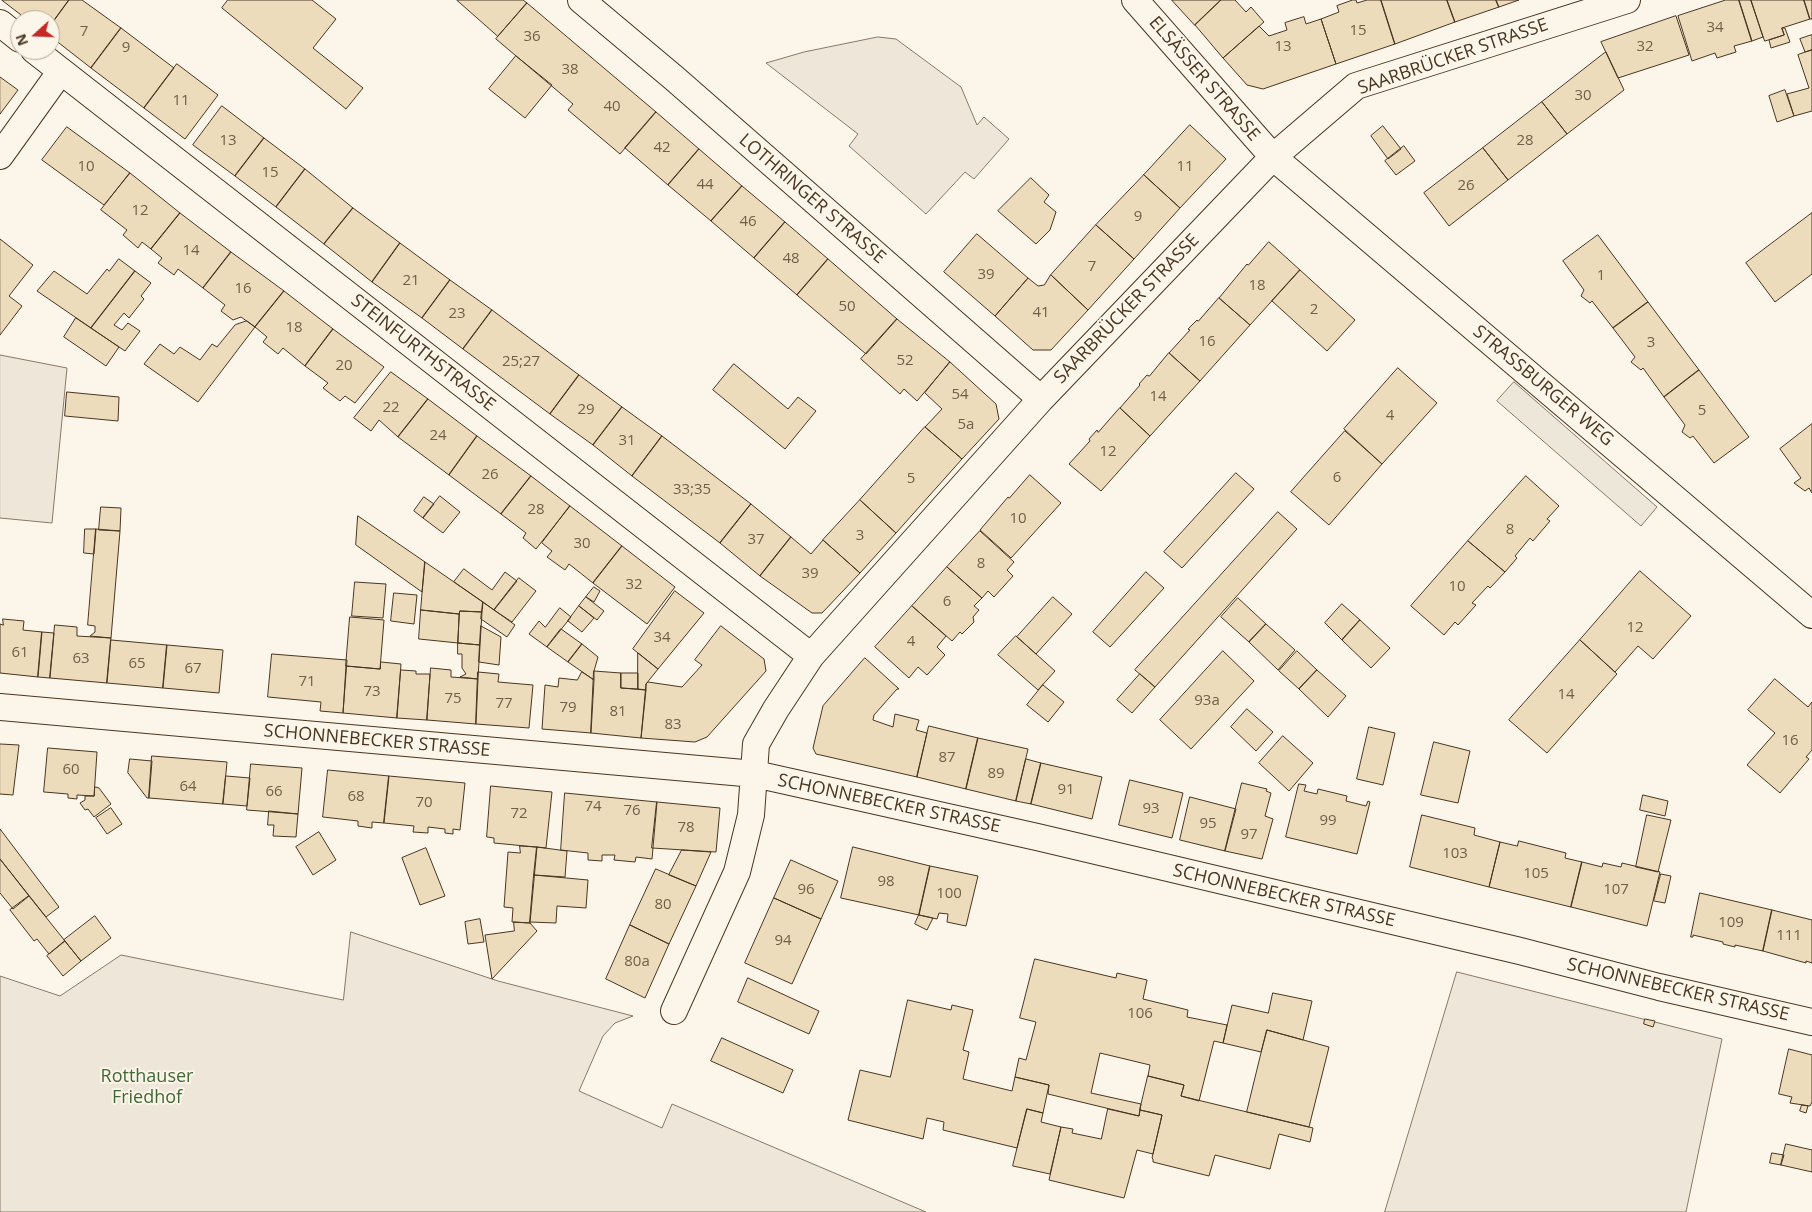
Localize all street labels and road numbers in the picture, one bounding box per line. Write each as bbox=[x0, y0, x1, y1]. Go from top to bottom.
street label: ELSÄSSER STRASSE bbox=[1144, 12, 1264, 146]
street label: SAARBRÜCKER STRASSE bbox=[1355, 14, 1551, 100]
street label: LOTHRINGER STRASSE bbox=[734, 129, 890, 269]
street label: SAARBRÜCKER STRASSE bbox=[1050, 230, 1204, 388]
street label: STEINFURTHSTRASSE bbox=[347, 290, 499, 416]
street label: STRASSBURGER WEG bbox=[1468, 321, 1618, 451]
street label: SCHONNEBECKER STRASSE bbox=[263, 720, 491, 762]
street label: SCHONNEBECKER STRASSE bbox=[776, 770, 1002, 838]
street label: SCHONNEBECKER STRASSE bbox=[1171, 860, 1397, 932]
street label: SCHONNEBECKER STRASSE bbox=[1565, 954, 1791, 1026]

